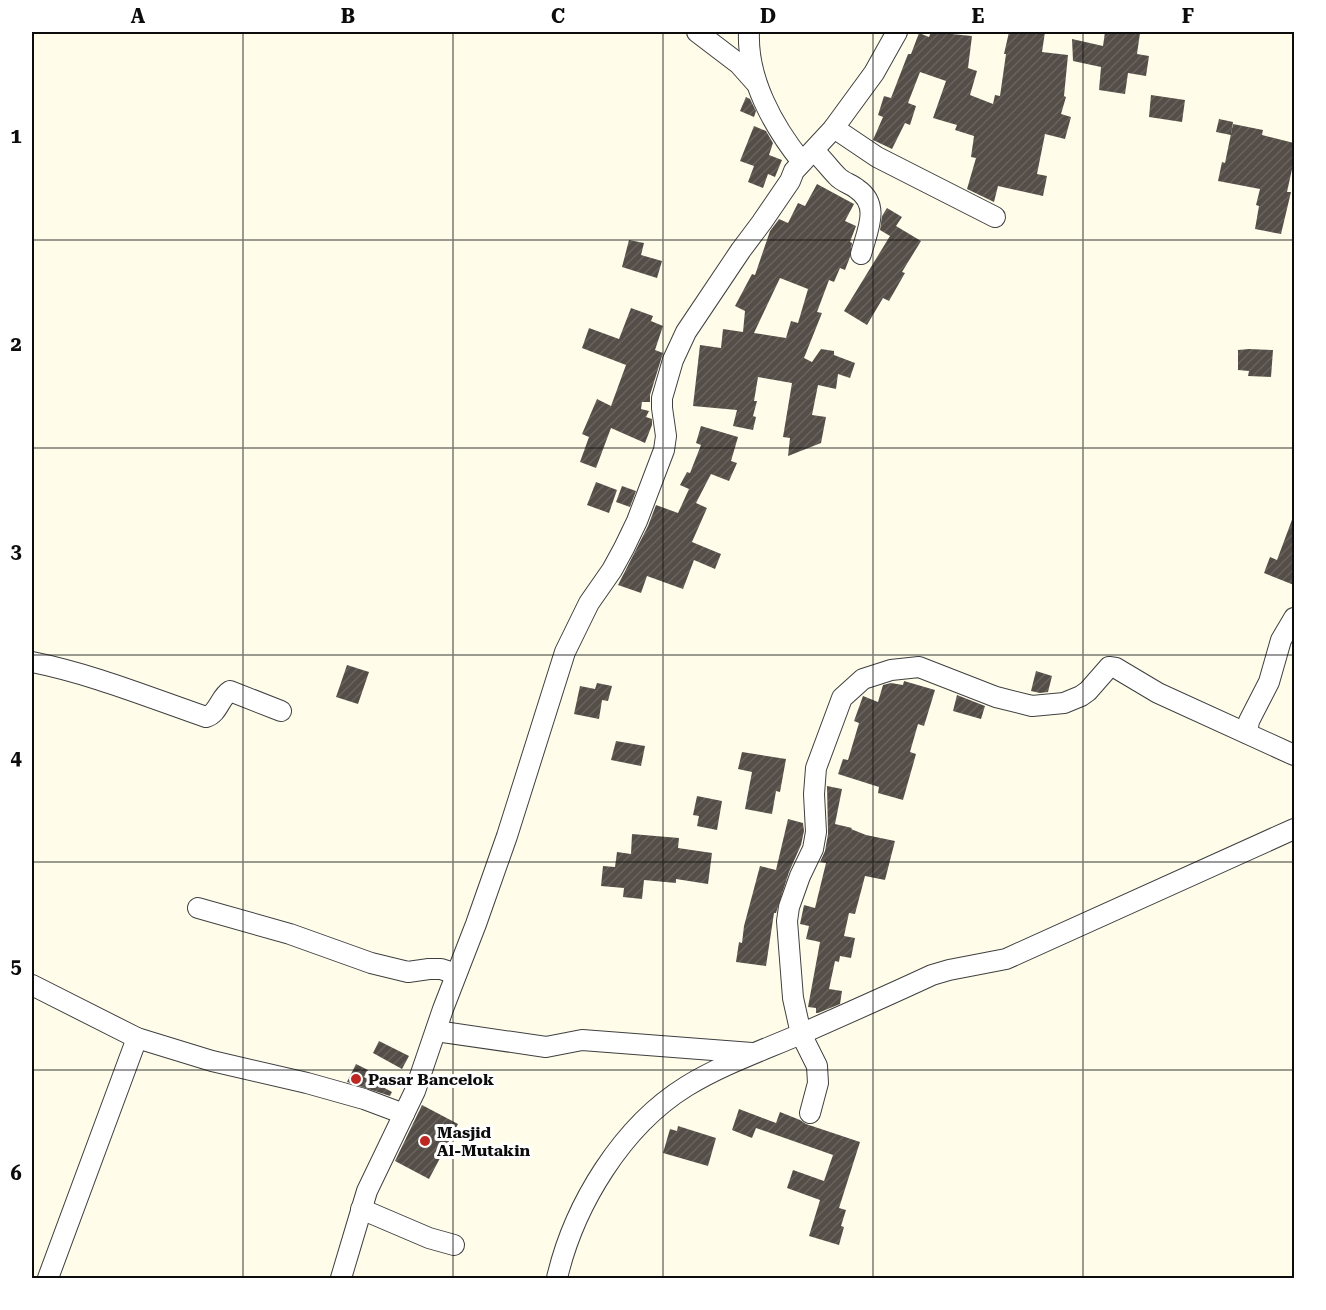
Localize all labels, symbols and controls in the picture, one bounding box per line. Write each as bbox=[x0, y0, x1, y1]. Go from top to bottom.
text: A bbox=[131, 4, 146, 28]
text: B bbox=[341, 4, 355, 28]
text: C bbox=[551, 4, 565, 28]
text: D bbox=[760, 4, 776, 28]
text: E bbox=[972, 4, 985, 28]
text: F bbox=[1182, 4, 1194, 28]
text: 1 bbox=[10, 124, 22, 148]
text: 2 bbox=[10, 332, 22, 356]
text: 3 bbox=[10, 539, 22, 563]
text: 4 bbox=[10, 746, 22, 770]
text: 5 bbox=[10, 954, 22, 978]
place label: Pasar Bancelok bbox=[368, 1070, 494, 1089]
marker: Pasar Bancelok bbox=[349, 1072, 363, 1086]
place label: Masjid Al-Mutakin bbox=[437, 1123, 530, 1160]
marker: Masjid Al-Mutakin bbox=[418, 1134, 432, 1148]
text: 6 bbox=[10, 1161, 22, 1185]

